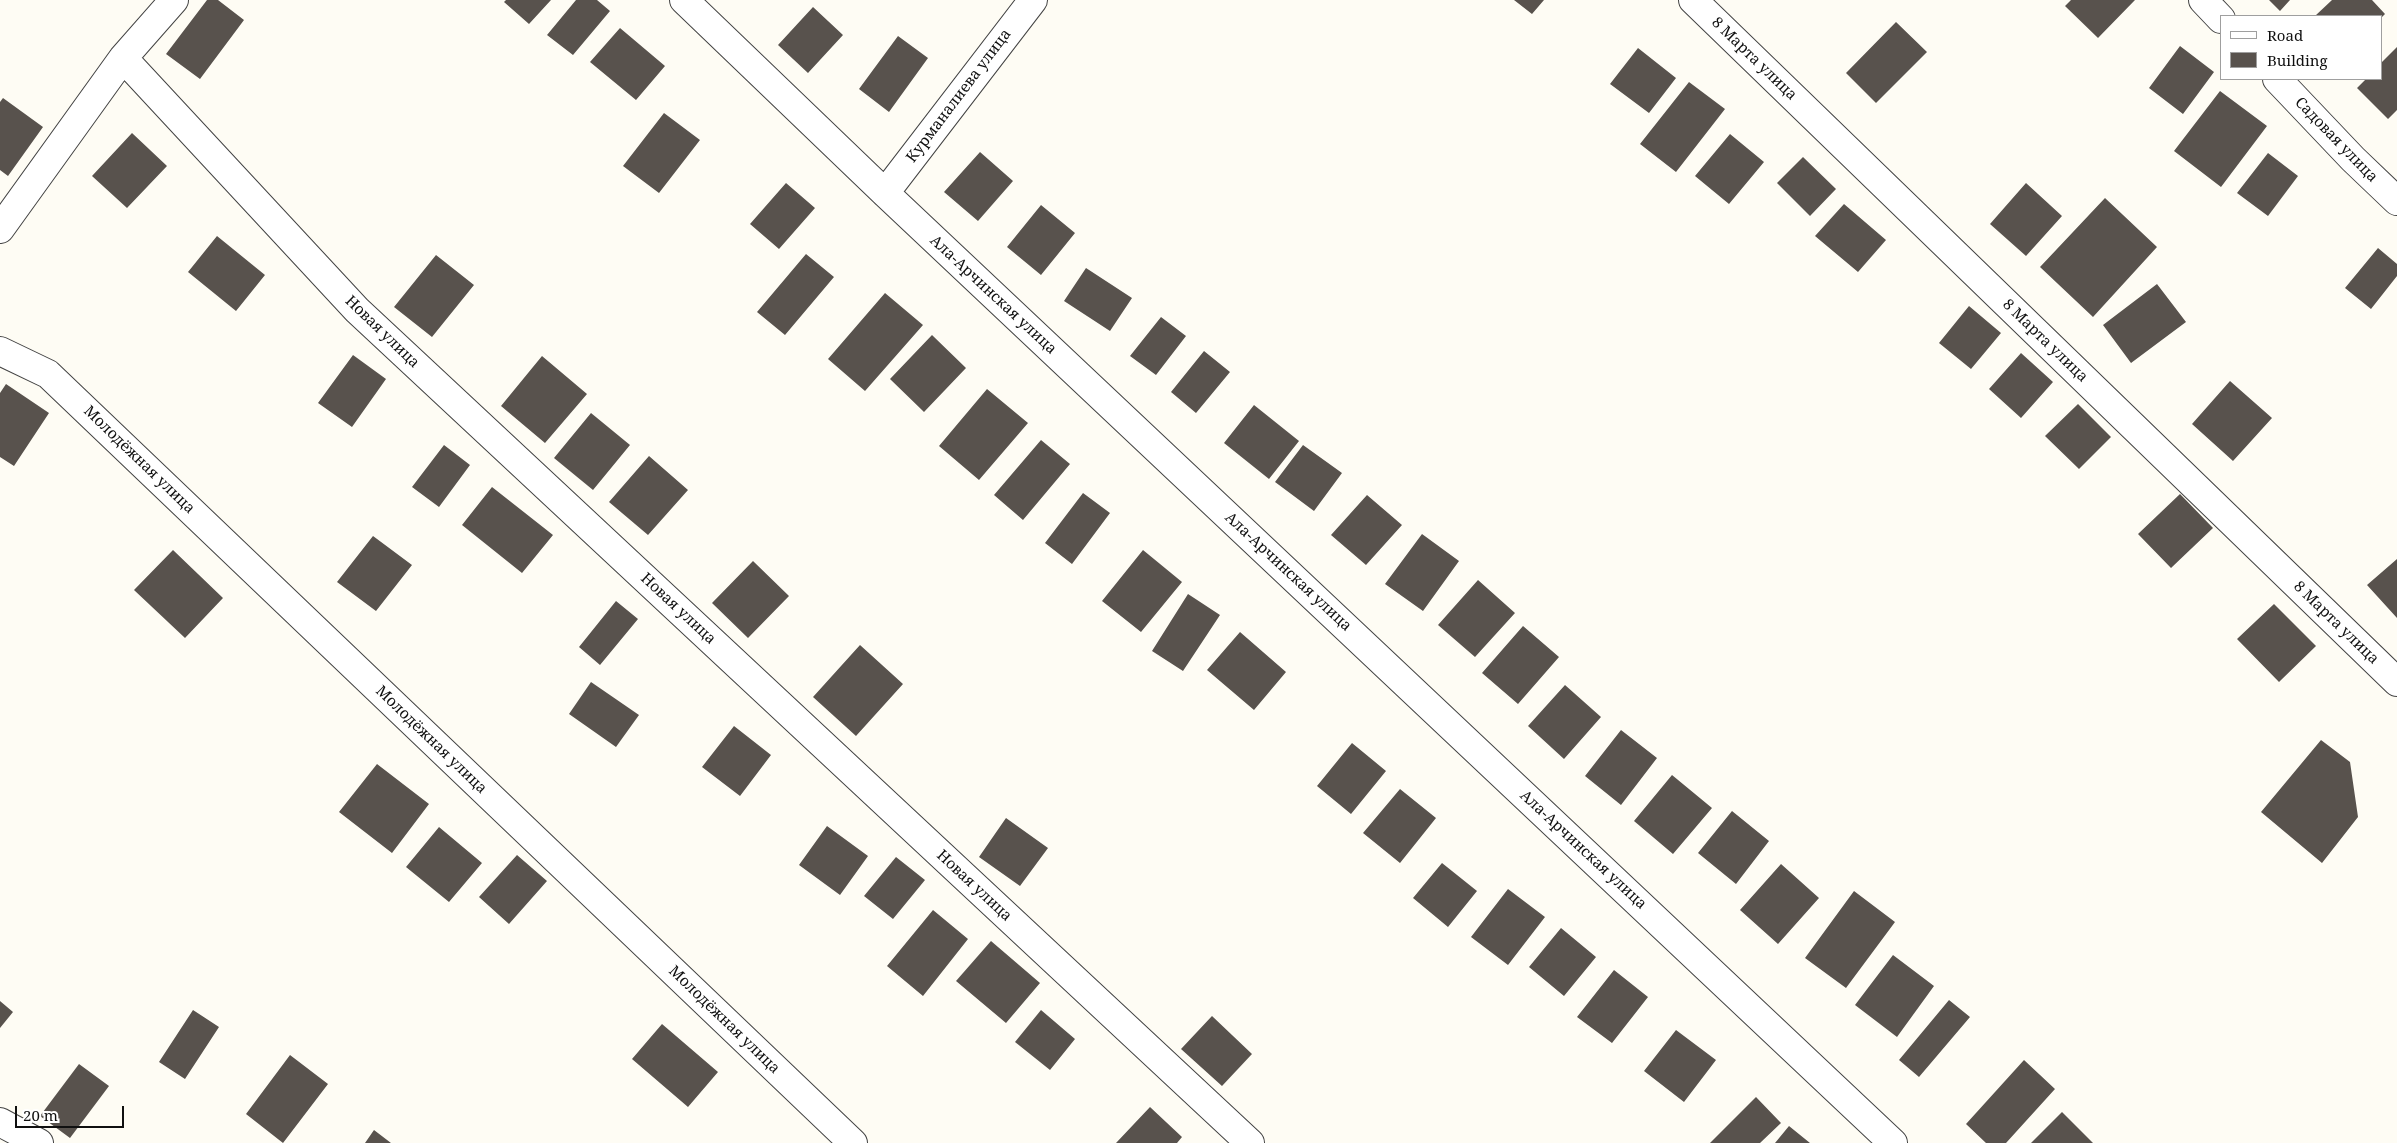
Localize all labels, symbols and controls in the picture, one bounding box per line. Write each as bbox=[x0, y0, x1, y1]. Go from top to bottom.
street label: 8 Марта улица bbox=[1708, 14, 1800, 104]
legend bbox=[2220, 15, 2382, 80]
text: Road bbox=[2267, 25, 2303, 45]
street label: Курманалиева улица bbox=[903, 26, 1015, 166]
text: Building bbox=[2267, 50, 2328, 70]
street label: Садовая улица bbox=[2291, 94, 2381, 186]
street label: Ала-Арчинская улица bbox=[926, 232, 1060, 358]
street label: Новая улица bbox=[341, 292, 423, 372]
street label: 8 Марта улица bbox=[1999, 296, 2091, 386]
street label: Молодёжная улица bbox=[80, 402, 198, 518]
street label: Ала-Арчинская улица bbox=[1221, 509, 1355, 635]
street label: Новая улица bbox=[637, 570, 719, 648]
street label: 8 Марта улица bbox=[2290, 578, 2382, 668]
street label: Молодёжная улица bbox=[372, 682, 490, 798]
street label: Ала-Арчинская улица bbox=[1516, 787, 1650, 913]
street label: Новая улица bbox=[933, 847, 1015, 925]
street label: Молодёжная улица bbox=[665, 962, 783, 1078]
scale bar bbox=[18, 1096, 126, 1128]
text: 20 m bbox=[23, 1105, 58, 1125]

